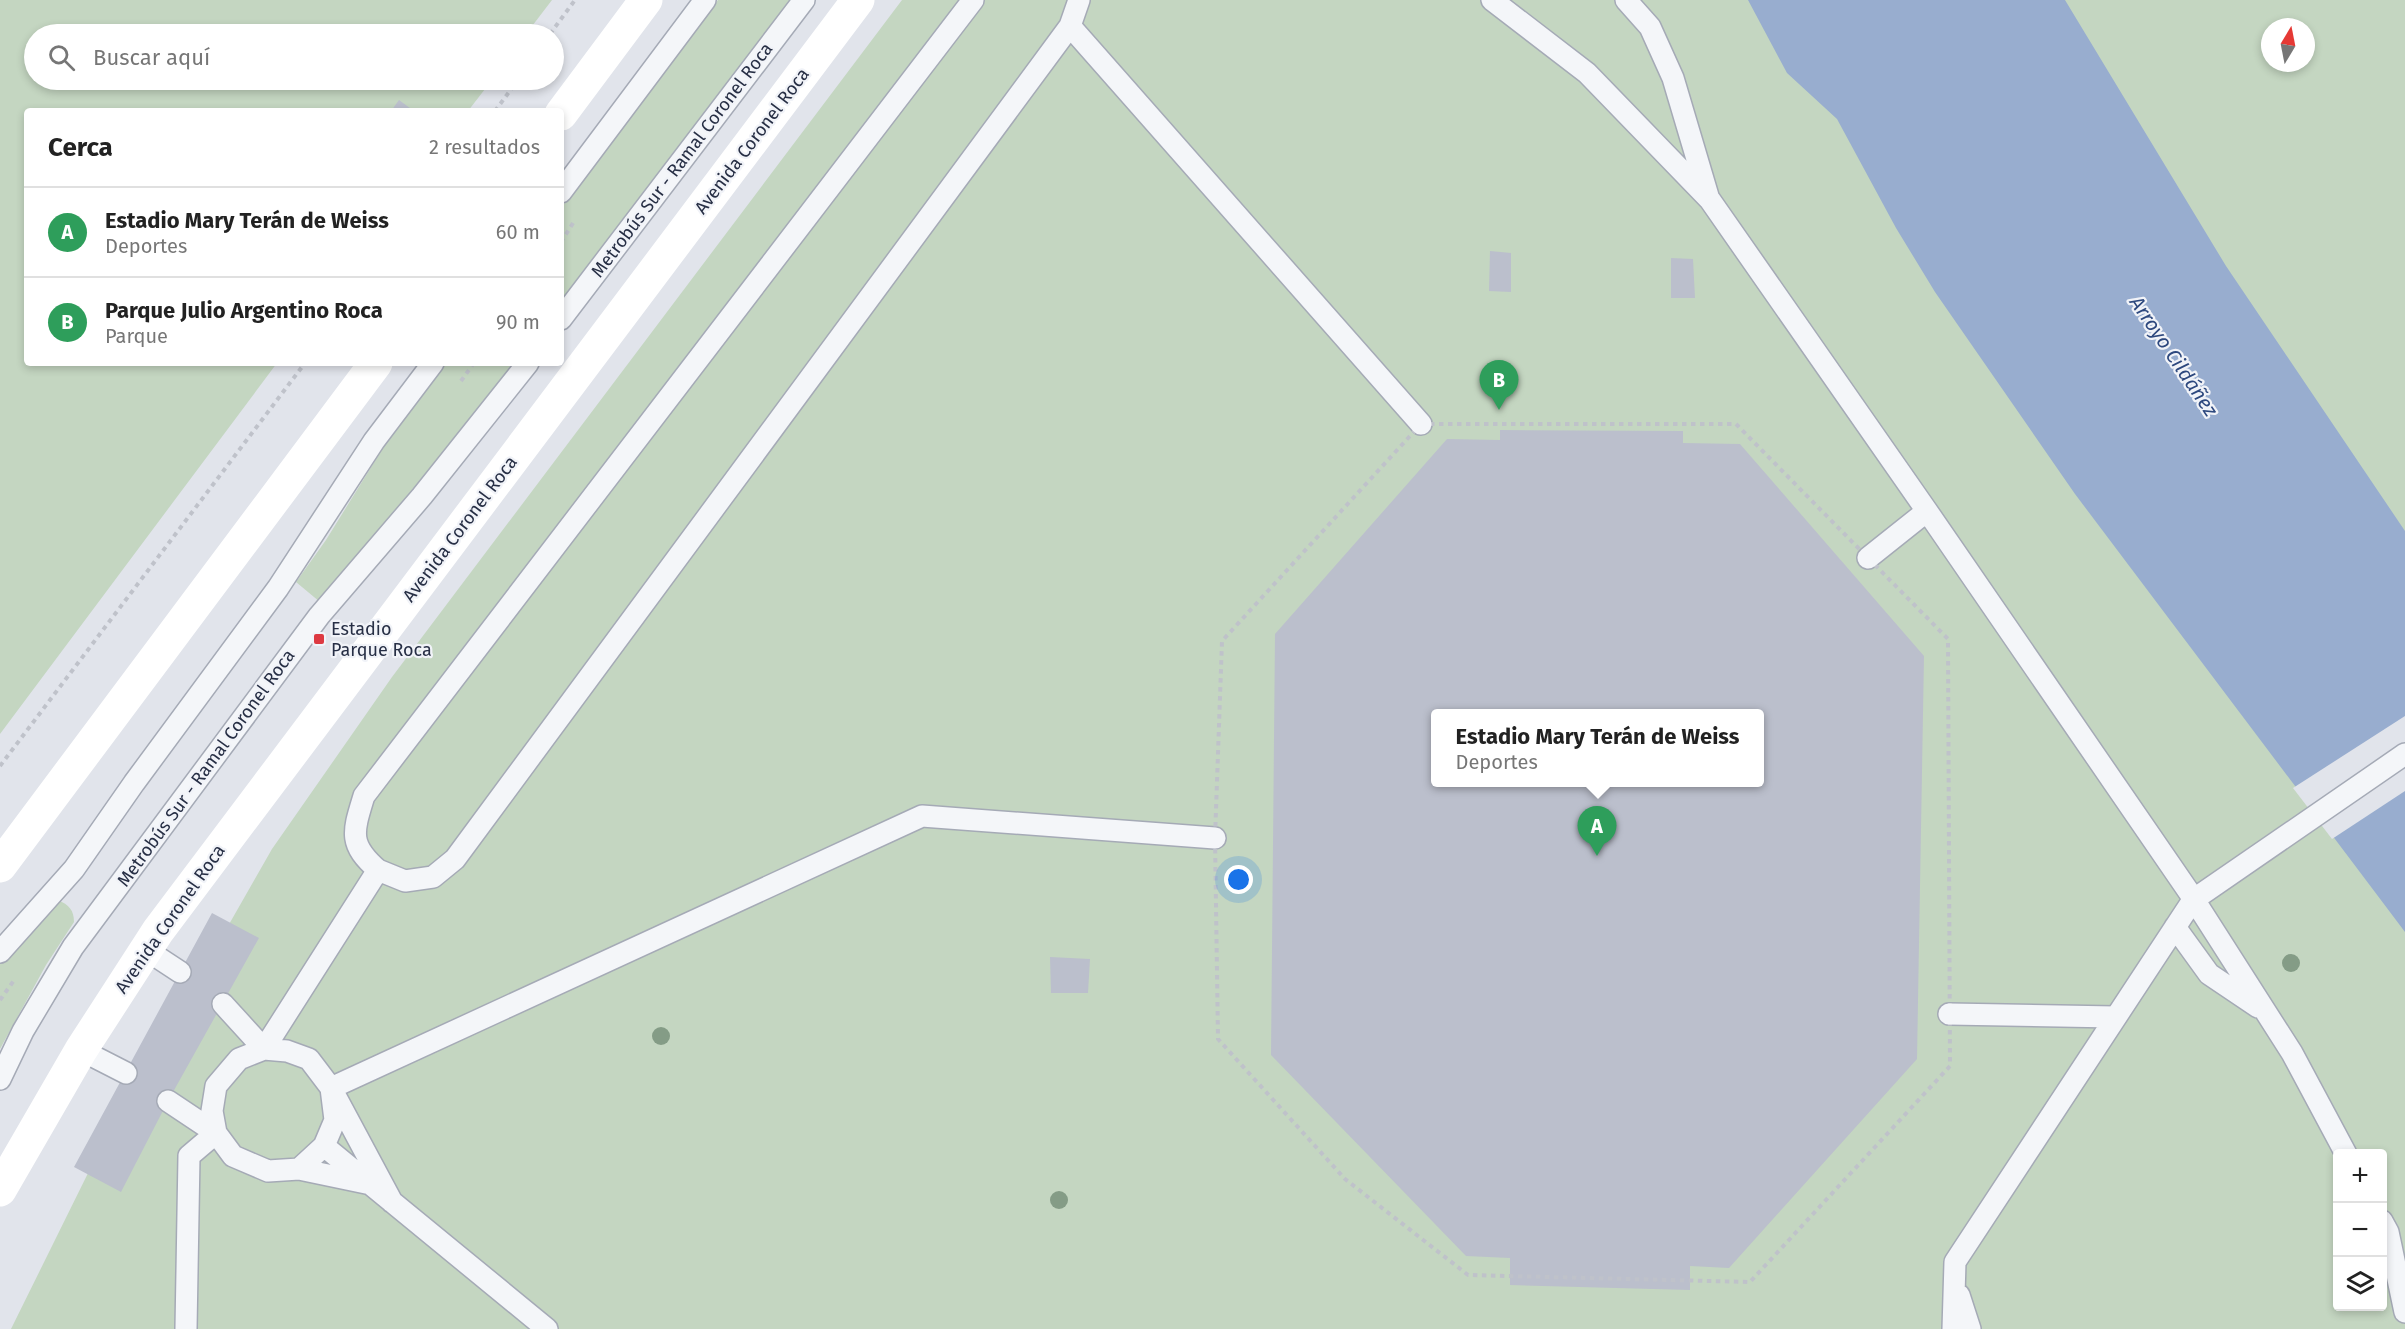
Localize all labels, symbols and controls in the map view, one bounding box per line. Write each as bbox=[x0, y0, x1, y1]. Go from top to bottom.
north arrow bbox=[2261, 18, 2315, 72]
search box bbox=[24, 24, 564, 90]
street label: Metrobús Sur - Ramal Coronel Roca bbox=[587, 38, 777, 282]
icon: search bbox=[45, 41, 78, 74]
text: Buscar aquí bbox=[93, 44, 210, 71]
street label: Avenida Coronel Roca bbox=[690, 64, 814, 218]
text: Cerca bbox=[48, 132, 113, 163]
text: 2 resultados bbox=[429, 135, 540, 159]
text: Estadio Mary Terán de Weiss bbox=[105, 207, 389, 234]
text: A bbox=[62, 220, 73, 244]
text: 60 m bbox=[496, 220, 540, 244]
text: Deportes bbox=[105, 234, 187, 258]
water label: Arroyo Cildáñez bbox=[2124, 291, 2223, 421]
text: Parque Julio Argentino Roca bbox=[105, 297, 383, 324]
text: B bbox=[61, 310, 74, 334]
text: 90 m bbox=[496, 310, 540, 334]
text: Parque bbox=[105, 324, 168, 348]
pin: B bbox=[1480, 360, 1518, 410]
street label: Avenida Coronel Roca bbox=[398, 452, 522, 606]
place label: Estadio Parque Roca bbox=[331, 618, 432, 661]
marker: Estadio Parque Roca bbox=[312, 632, 326, 646]
street label: Metrobús Sur - Ramal Coronel Roca bbox=[112, 645, 300, 891]
popup bbox=[1431, 709, 1764, 787]
text: Estadio Mary Terán de Weiss bbox=[1456, 723, 1739, 750]
text: Deportes bbox=[1456, 750, 1538, 774]
pin: A bbox=[1578, 806, 1616, 856]
street label: Avenida Coronel Roca bbox=[110, 840, 230, 998]
your location bbox=[1224, 865, 1253, 894]
map controls bbox=[2333, 1149, 2387, 1311]
button: + bbox=[2333, 1149, 2387, 1203]
button: − bbox=[2333, 1203, 2387, 1257]
button: layers bbox=[2333, 1257, 2387, 1311]

